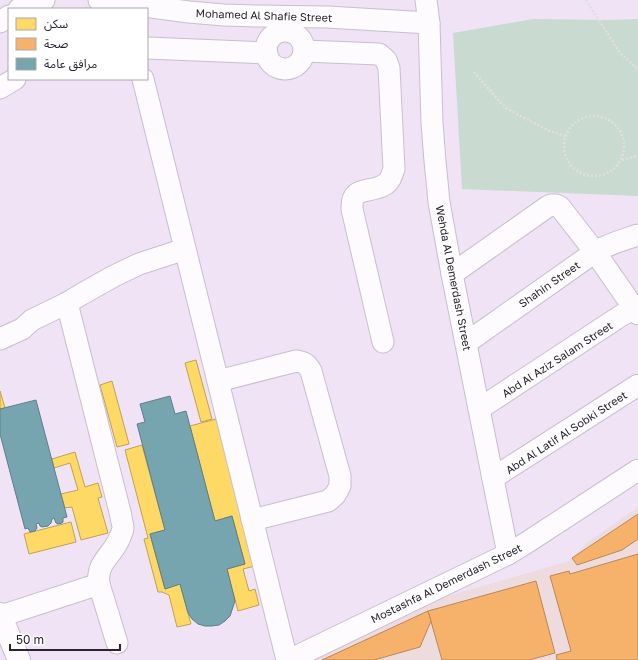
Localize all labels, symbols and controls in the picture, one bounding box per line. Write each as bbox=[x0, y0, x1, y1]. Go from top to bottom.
street label: Mohamed Al Shafie Street bbox=[195, 6, 333, 24]
legend bbox=[8, 8, 148, 80]
text: سكن bbox=[44, 16, 68, 31]
text: صحة bbox=[44, 36, 68, 51]
text: مرافق عامة bbox=[44, 56, 97, 72]
street label: Wehda Al Demerdash Street bbox=[434, 204, 474, 352]
street label: Shahin Street bbox=[516, 258, 582, 310]
street label: Abd Al Aziz Salam Street bbox=[499, 318, 615, 400]
street label: Abd Al Latif Al Sobki Street bbox=[503, 388, 629, 476]
street label: Mostashfa Al Demerdash Street bbox=[368, 541, 524, 625]
scale bar bbox=[10, 626, 120, 652]
text: 50 m bbox=[16, 632, 44, 647]

